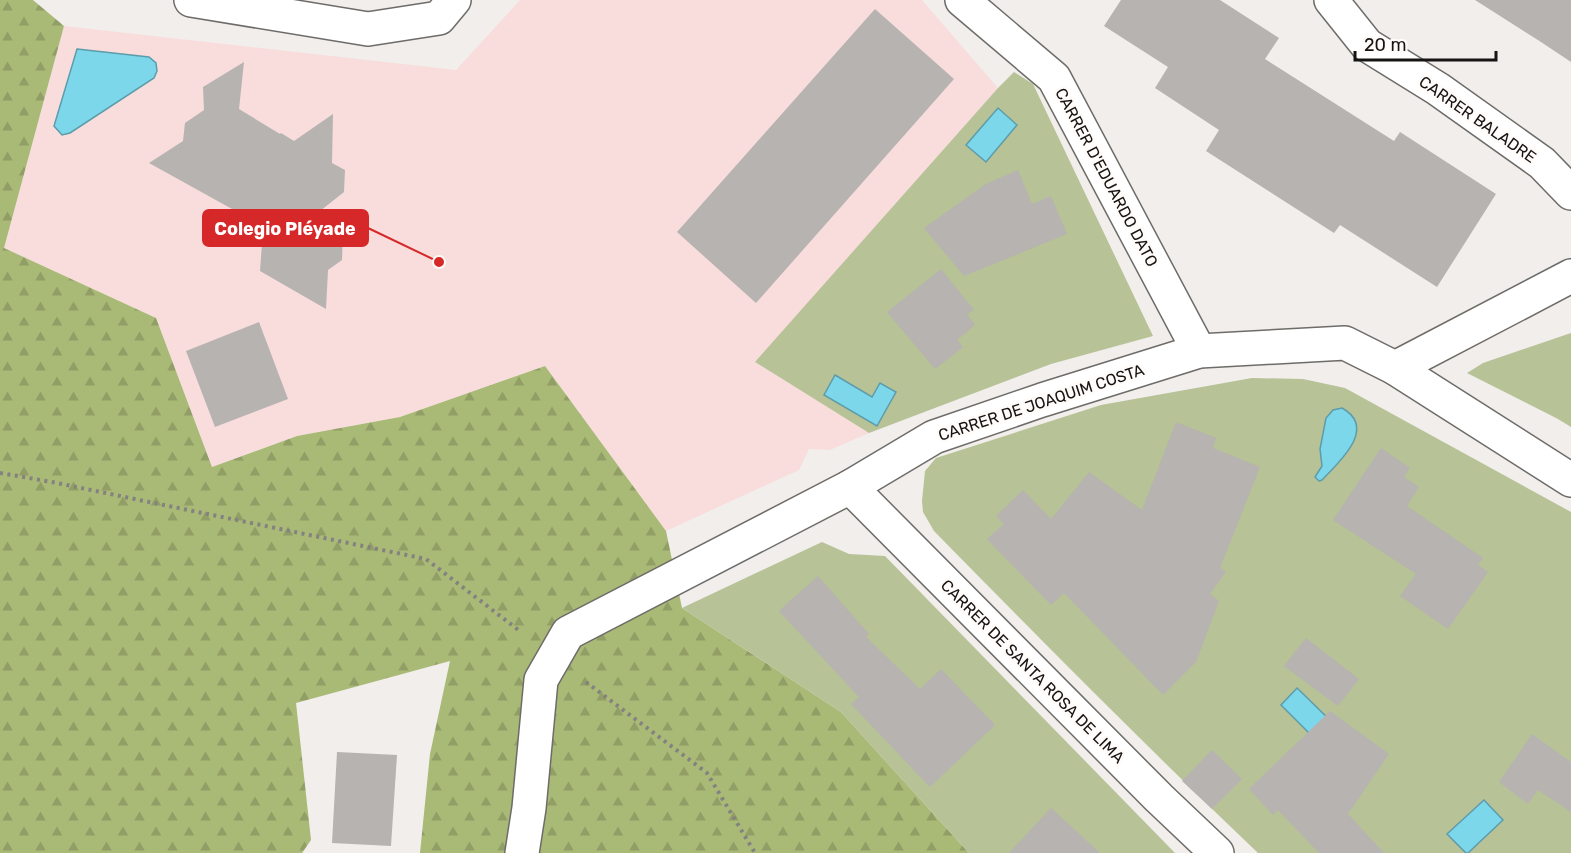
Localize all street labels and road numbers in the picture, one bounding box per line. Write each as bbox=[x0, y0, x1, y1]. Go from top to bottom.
street label: CARRER BALADRE bbox=[1416, 72, 1540, 167]
street label: CARRER D'EDUARDO DATO bbox=[1051, 85, 1162, 270]
street label: CARRER DE JOAQUIM COSTA bbox=[936, 360, 1147, 445]
street label: CARRER DE SANTA ROSA DE LIMA bbox=[937, 576, 1129, 767]

